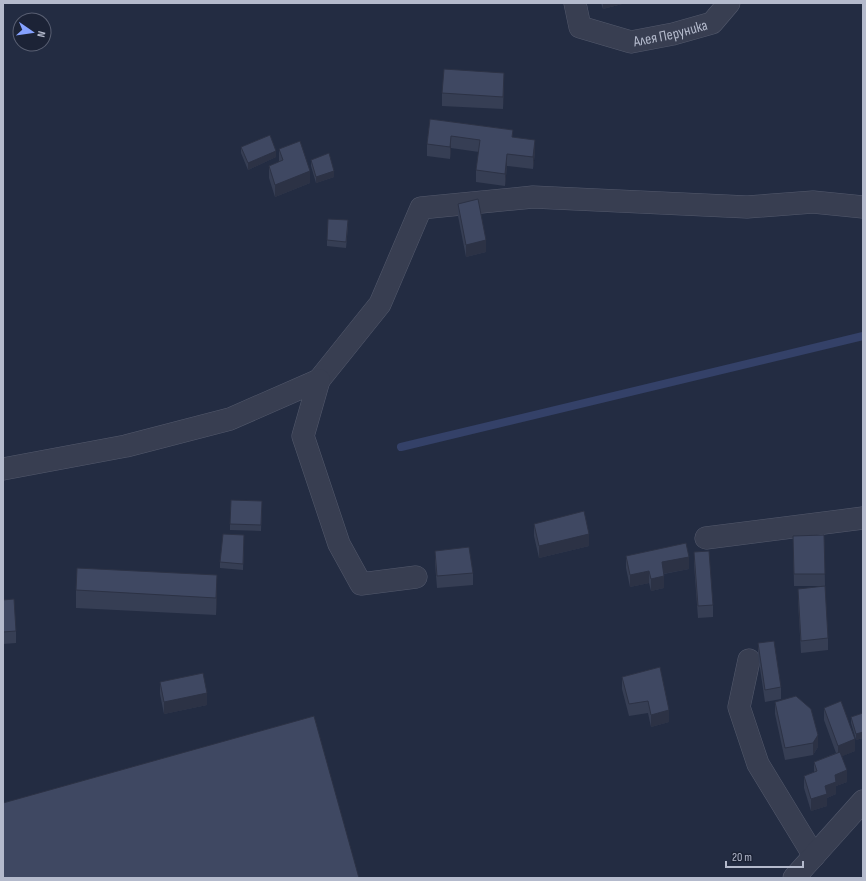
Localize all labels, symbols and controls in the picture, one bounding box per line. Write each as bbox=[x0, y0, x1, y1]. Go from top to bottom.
north arrow bbox=[12, 12, 52, 52]
street label: Алея Перуника bbox=[631, 16, 710, 52]
text: N bbox=[34, 30, 48, 39]
scale bar bbox=[726, 843, 803, 869]
text: 20 m bbox=[732, 850, 752, 865]

